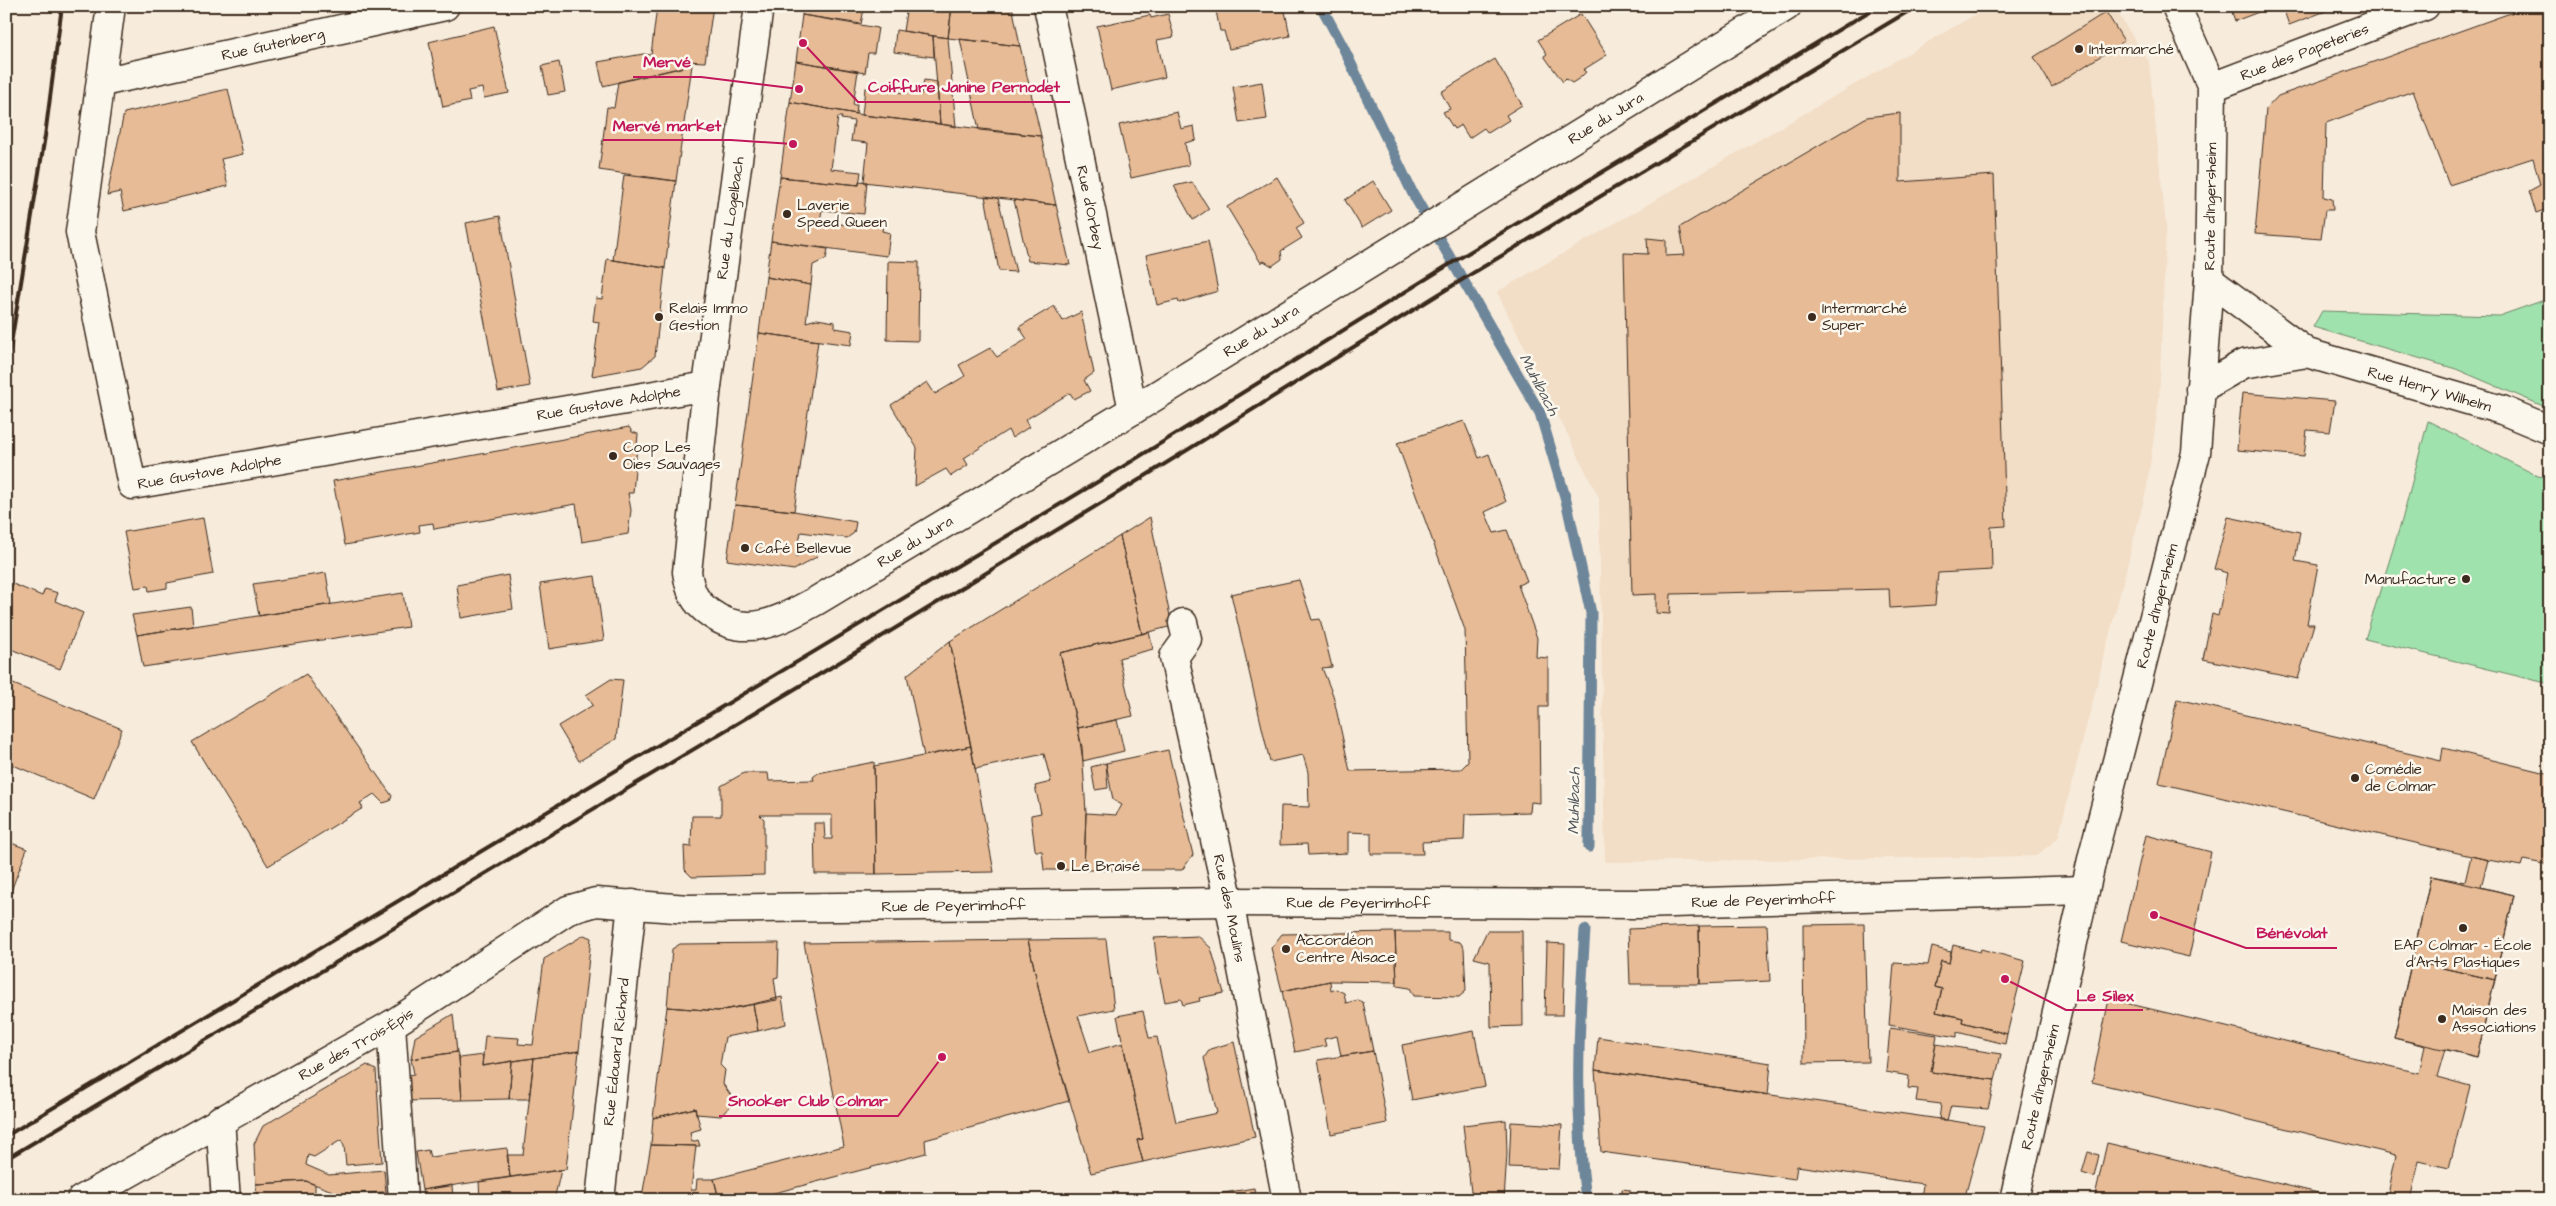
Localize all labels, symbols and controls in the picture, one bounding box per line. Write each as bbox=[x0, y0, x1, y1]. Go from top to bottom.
street label: Rue des Papeteries bbox=[2237, 18, 2372, 86]
street label: Rue Gutenberg bbox=[220, 23, 327, 66]
place label: Intermarché bbox=[2089, 39, 2174, 60]
marker: Intermarché bbox=[2073, 43, 2085, 55]
callout: Mervé bbox=[633, 46, 701, 77]
text: Mervé bbox=[643, 51, 691, 73]
callout: Coiffure Janine Pernodet bbox=[858, 71, 1070, 102]
text: Coiffure Janine Pernodet bbox=[868, 76, 1060, 98]
street label: Rue du Jura bbox=[1564, 87, 1648, 150]
callout: Mervé market bbox=[603, 109, 731, 140]
text: Mervé market bbox=[613, 115, 722, 137]
street label: Route d'Ingersheim bbox=[2199, 142, 2222, 271]
street label: Rue du Logelbach bbox=[711, 155, 751, 281]
street label: Rue d'Orbey bbox=[1071, 164, 1109, 252]
place label: Laverie Speed Queen bbox=[797, 195, 887, 233]
marker: Laverie Speed Queen bbox=[781, 208, 793, 220]
place label: Relais Immo Gestion bbox=[669, 298, 748, 336]
place label: Intermarché Super bbox=[1822, 298, 1907, 336]
street label: Rue du Jura bbox=[1219, 300, 1303, 363]
marker: Relais Immo Gestion bbox=[653, 311, 665, 323]
marker: Intermarché Super bbox=[1806, 311, 1818, 323]
water label: Muhlbach bbox=[1514, 350, 1565, 420]
street label: Rue Henry Wilhelm bbox=[2365, 361, 2494, 417]
street label: Rue Gustave Adolphe bbox=[535, 381, 682, 426]
place label: Coop Les Oies Sauvages bbox=[623, 437, 721, 476]
street label: Rue Gustave Adolphe bbox=[136, 449, 283, 495]
marker: Coop Les Oies Sauvages bbox=[607, 450, 619, 462]
street label: Rue du Jura bbox=[873, 511, 957, 573]
place label: Café Bellevue bbox=[755, 538, 851, 559]
street label: Route d'Ingersheim bbox=[2131, 541, 2183, 671]
marker: Café Bellevue bbox=[739, 542, 751, 554]
place label: Manufacture bbox=[2365, 569, 2456, 590]
marker: Manufacture bbox=[2460, 573, 2472, 585]
place label: Comédie de Colmar bbox=[2365, 759, 2436, 797]
water label: Muhlbach bbox=[1562, 766, 1586, 835]
marker: Comédie de Colmar bbox=[2349, 772, 2361, 784]
street label: Rue des Moulins bbox=[1208, 852, 1251, 965]
place label: Le Braisé bbox=[1071, 856, 1140, 877]
marker: Le Braisé bbox=[1055, 860, 1067, 872]
street label: Rue de Peyerimhoff bbox=[1691, 888, 1836, 913]
street label: Rue de Peyerimhoff bbox=[1286, 892, 1431, 915]
street label: Rue de Peyerimhoff bbox=[881, 895, 1026, 918]
callout: Bénévolat bbox=[2246, 917, 2337, 948]
text: Bénévolat bbox=[2256, 922, 2328, 944]
marker: EAP Colmar – École d'Arts Plastiques bbox=[2457, 922, 2469, 934]
place label: Accordéon Centre Alsace bbox=[1296, 930, 1395, 968]
place label: EAP Colmar – École d'Arts Plastiques bbox=[2394, 935, 2532, 973]
marker: Accordéon Centre Alsace bbox=[1280, 943, 1292, 955]
street label: Rue Édouard Richard bbox=[598, 977, 635, 1127]
callout: Le Silex bbox=[2066, 979, 2143, 1010]
text: Le Silex bbox=[2076, 985, 2134, 1007]
place label: Maison des Associations bbox=[2452, 1000, 2537, 1038]
street label: Rue des Trois-Épis bbox=[295, 1003, 418, 1086]
marker: Maison des Associations bbox=[2436, 1013, 2448, 1025]
street label: Route d'Ingersheim bbox=[2016, 1022, 2065, 1152]
callout: Snooker Club Colmar bbox=[719, 1085, 898, 1116]
text: Snooker Club Colmar bbox=[727, 1090, 888, 1112]

